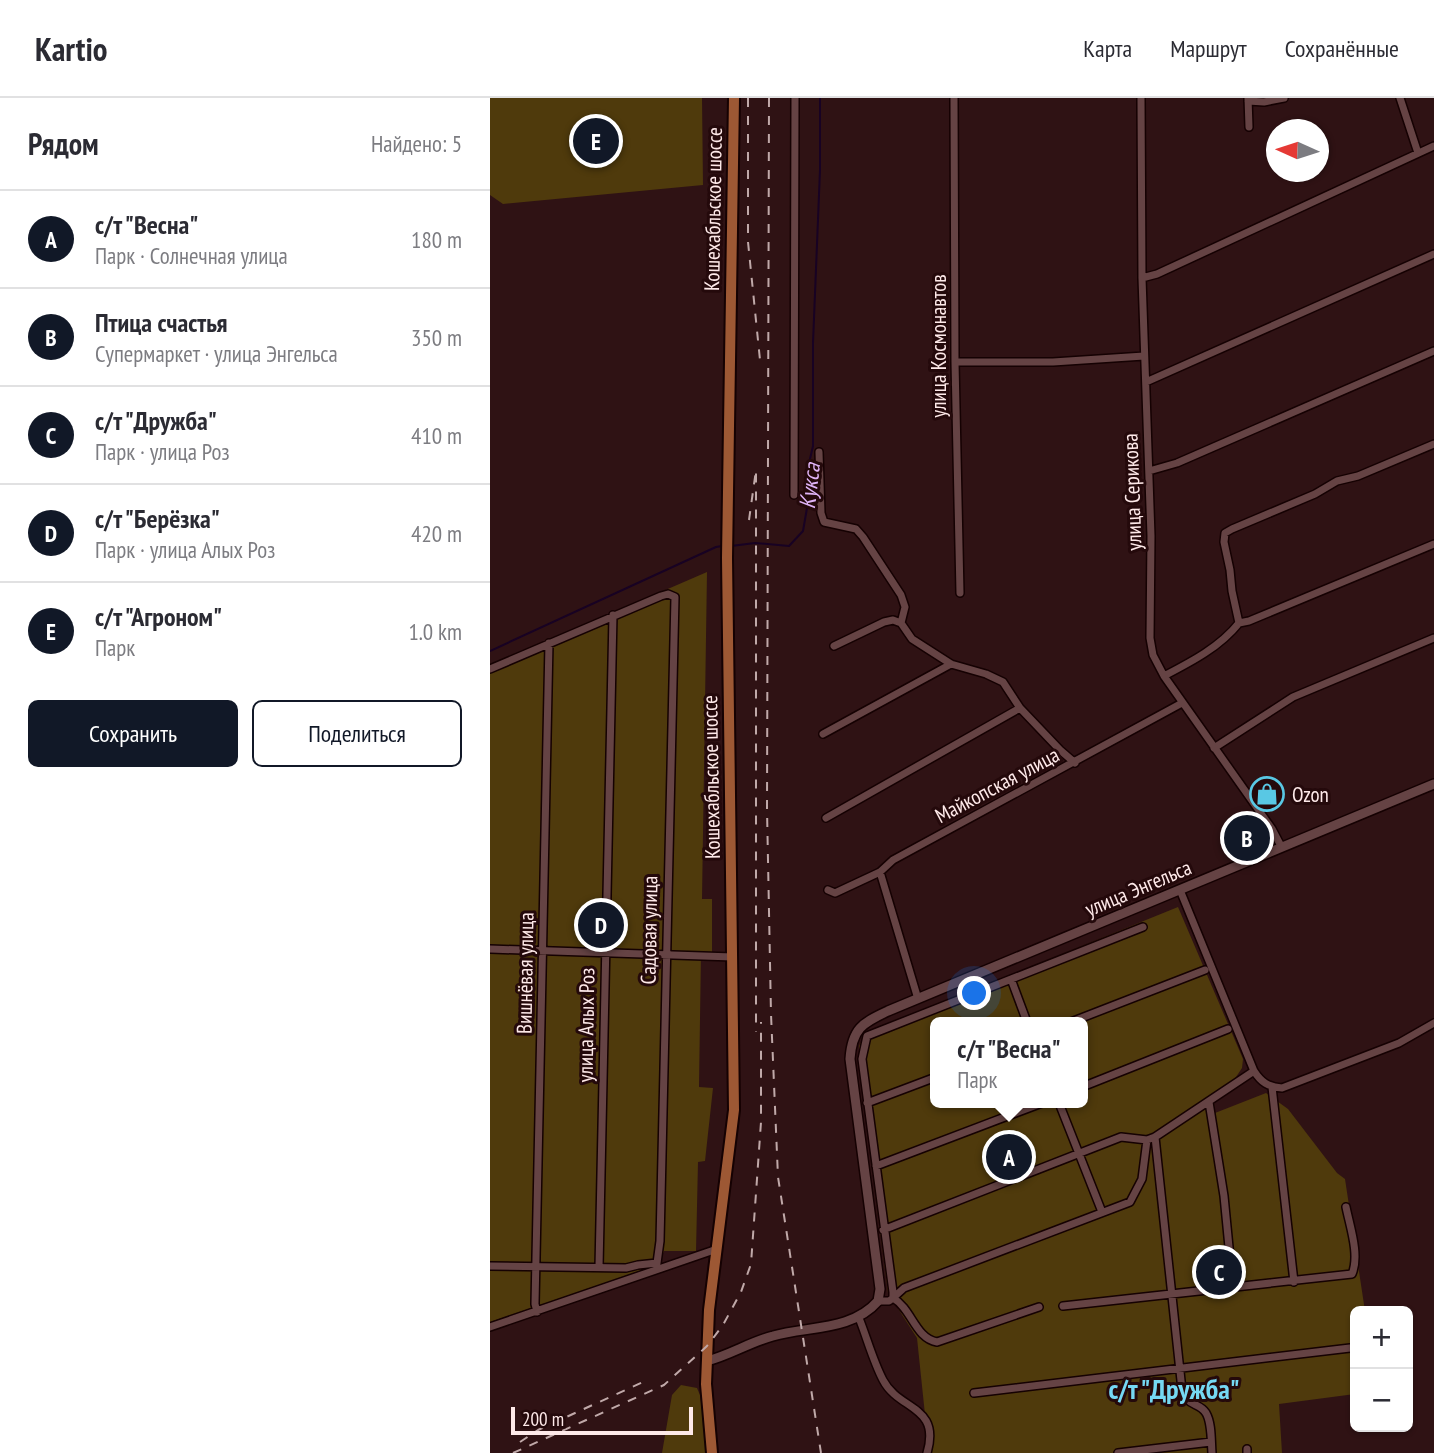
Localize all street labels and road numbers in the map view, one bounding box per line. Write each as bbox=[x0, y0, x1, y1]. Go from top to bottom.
street label: Кошехабльское шоссе bbox=[698, 127, 728, 291]
street label: улица Космонавтов bbox=[925, 274, 952, 418]
street label: улица Серикова bbox=[1116, 433, 1148, 551]
street label: Кошехабльское шоссе bbox=[696, 695, 726, 859]
street label: Майкопская улица bbox=[930, 741, 1064, 829]
street label: улица Энгельса bbox=[1081, 854, 1195, 922]
street label: Садовая улица bbox=[635, 875, 663, 985]
street label: Вишнёвая улица bbox=[510, 912, 540, 1034]
street label: улица Алых Роз bbox=[572, 967, 600, 1083]

